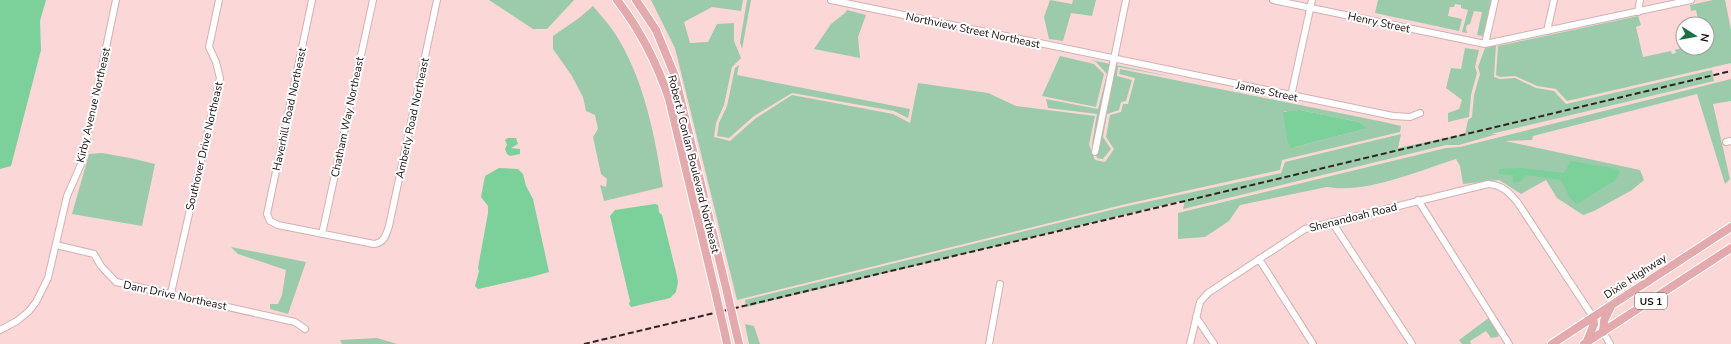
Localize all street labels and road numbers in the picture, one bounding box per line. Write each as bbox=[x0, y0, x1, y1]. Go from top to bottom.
street label: Northview Street Northeast bbox=[904, 9, 1042, 52]
street label: Henry Street bbox=[1346, 9, 1412, 36]
street label: Kirby Avenue Northeast bbox=[73, 46, 114, 164]
street label: Haverhill Road Northeast bbox=[269, 46, 310, 172]
street label: Chatham Way Northeast bbox=[327, 55, 368, 179]
street label: Amberly Road Northeast bbox=[392, 56, 433, 180]
street label: Robert J Conlan Boulevard Northeast bbox=[664, 74, 723, 255]
street label: James Street bbox=[1234, 77, 1299, 105]
street label: Southover Drive Northeast bbox=[182, 80, 227, 212]
street label: Shenandoah Road bbox=[1308, 199, 1399, 236]
street label: Dixie Highway bbox=[1601, 250, 1670, 302]
street label: Danr Drive Northeast bbox=[122, 277, 228, 314]
road number: US 1 bbox=[1635, 293, 1667, 309]

